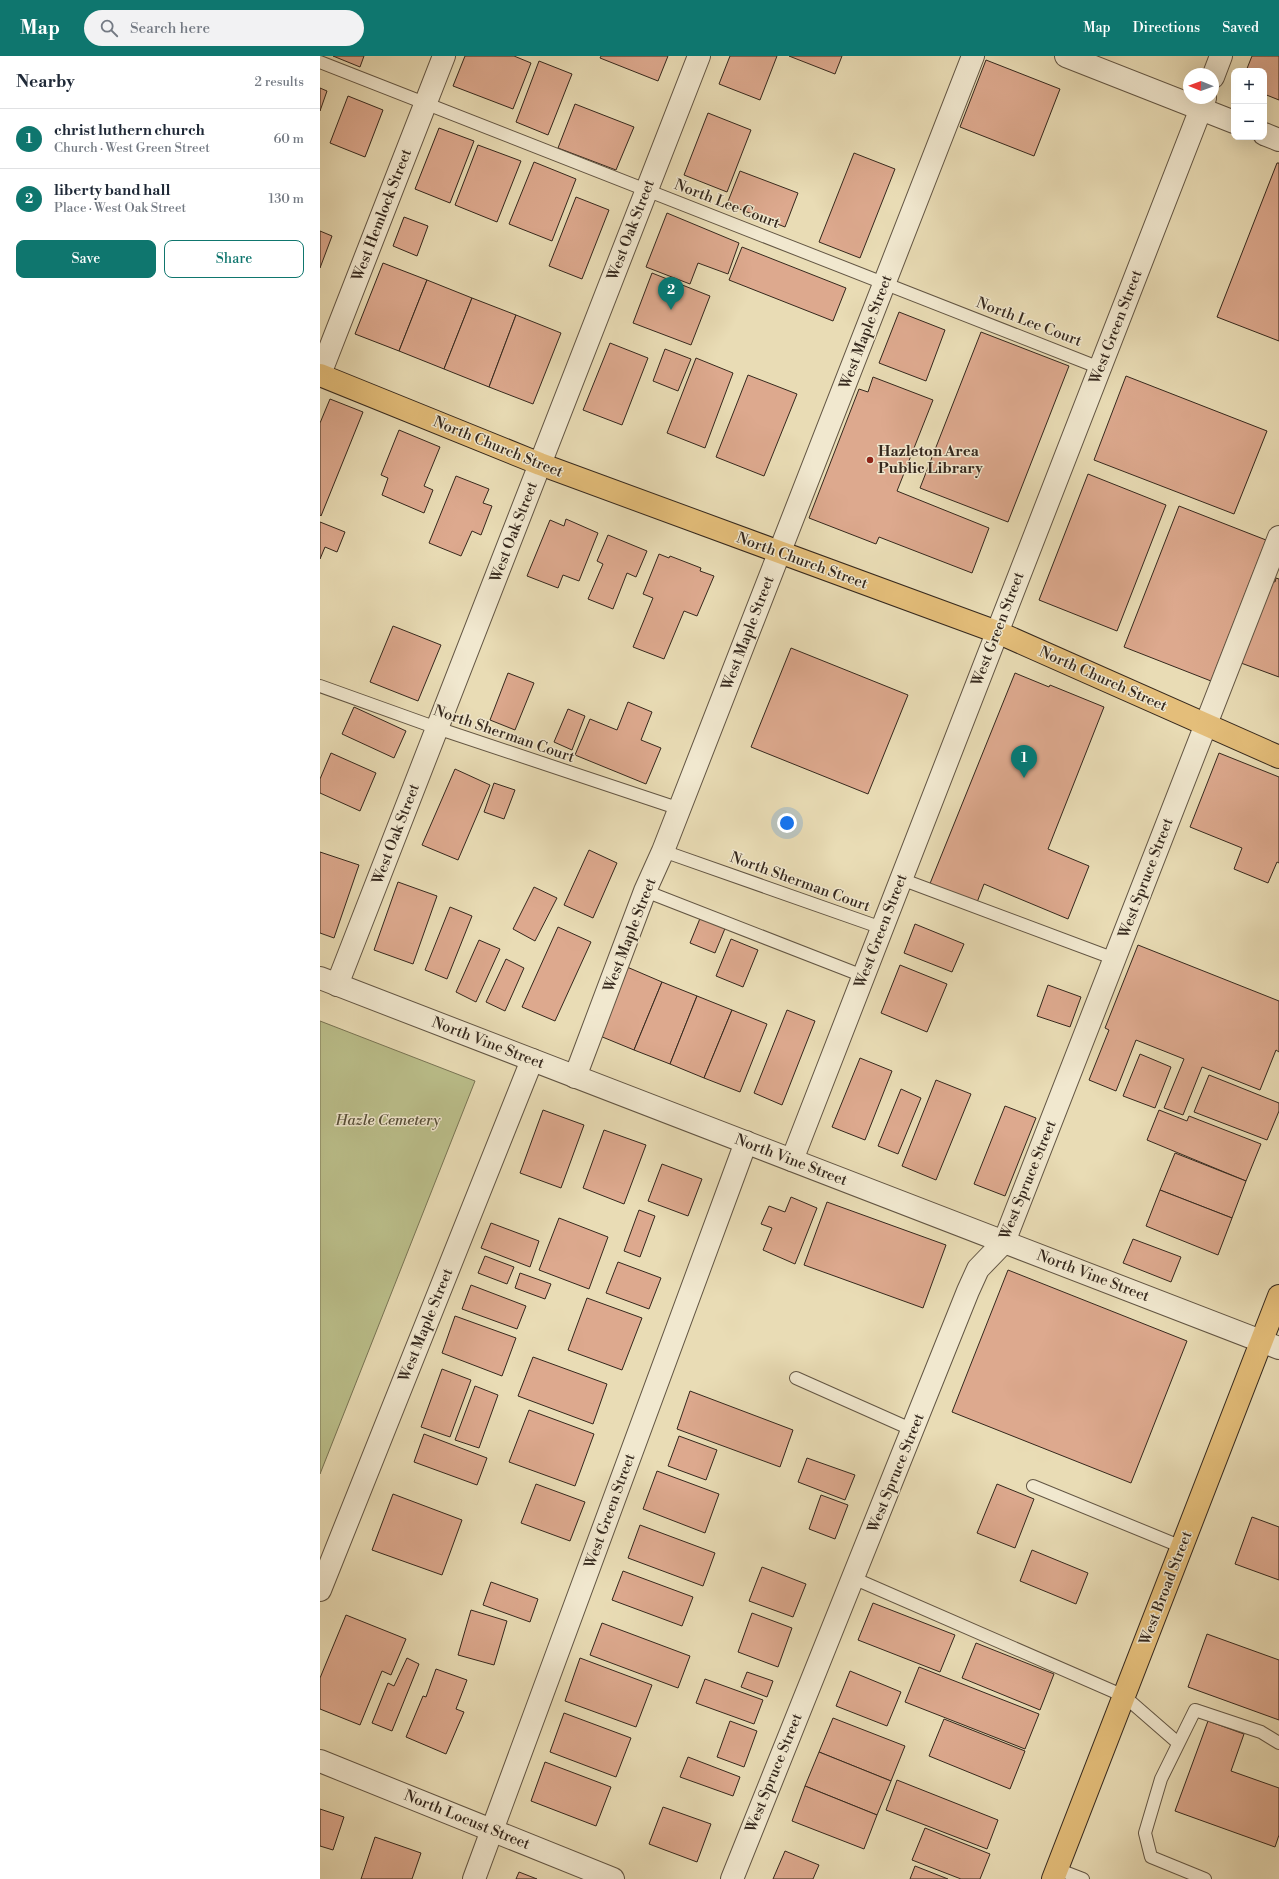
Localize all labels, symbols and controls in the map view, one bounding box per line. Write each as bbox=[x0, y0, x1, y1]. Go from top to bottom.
search box bbox=[84, 10, 364, 46]
text: Map bbox=[20, 16, 60, 40]
icon: search bbox=[98, 17, 120, 39]
text: Search here bbox=[130, 19, 210, 38]
text: Map bbox=[1083, 19, 1111, 37]
text: Directions bbox=[1133, 19, 1200, 37]
text: Saved bbox=[1222, 19, 1259, 37]
north arrow bbox=[1183, 68, 1219, 104]
map controls bbox=[1231, 68, 1267, 140]
button: + bbox=[1231, 68, 1267, 104]
text: Nearby bbox=[16, 71, 75, 93]
text: 2 results bbox=[255, 74, 304, 90]
button: − bbox=[1231, 104, 1267, 140]
text: christ luthern church bbox=[54, 121, 205, 140]
text: 1 bbox=[26, 131, 32, 147]
text: 60 m bbox=[273, 131, 304, 147]
text: Church · West Green Street bbox=[54, 140, 210, 156]
street label: West Hemlock Street bbox=[348, 146, 416, 285]
street label: North Lee Court bbox=[672, 175, 783, 233]
street label: West Oak Street bbox=[603, 176, 659, 284]
text: liberty band hall bbox=[54, 181, 170, 200]
text: 2 bbox=[25, 191, 33, 207]
text: 130 m bbox=[269, 191, 304, 207]
text: Place · West Oak Street bbox=[54, 200, 186, 216]
button: Save bbox=[16, 240, 156, 278]
button: Share bbox=[164, 240, 304, 278]
street label: West Green Street bbox=[1085, 267, 1147, 388]
street label: West Maple Street bbox=[835, 272, 897, 393]
pin: 2 bbox=[658, 277, 684, 310]
street label: North Lee Court bbox=[974, 293, 1085, 351]
street label: North Church Street bbox=[430, 412, 566, 482]
place label: Hazleton Area Public Library bbox=[878, 442, 983, 478]
marker: Hazleton Area Public Library bbox=[865, 455, 875, 465]
street label: West Oak Street bbox=[486, 478, 542, 586]
street label: North Church Street bbox=[734, 528, 871, 594]
street label: West Green Street bbox=[967, 569, 1029, 690]
street label: West Maple Street bbox=[717, 573, 779, 694]
street label: North Church Street bbox=[1036, 642, 1171, 716]
street label: North Sherman Court bbox=[431, 701, 578, 767]
pin: 1 bbox=[1011, 745, 1037, 778]
street label: West Oak Street bbox=[368, 780, 424, 888]
your location bbox=[777, 813, 797, 833]
street label: West Spruce Street bbox=[1114, 815, 1178, 942]
street label: North Sherman Court bbox=[727, 848, 873, 916]
street label: West Green Street bbox=[850, 871, 912, 992]
street label: West Maple Street bbox=[599, 875, 661, 996]
street label: North Vine Street bbox=[429, 1013, 548, 1073]
park label: Hazle Cemetery bbox=[334, 1111, 442, 1130]
street label: West Spruce Street bbox=[995, 1117, 1061, 1243]
street label: North Vine Street bbox=[732, 1130, 851, 1190]
street label: North Vine Street bbox=[1034, 1246, 1153, 1306]
street label: West Maple Street bbox=[394, 1265, 458, 1385]
street label: West Spruce Street bbox=[863, 1410, 929, 1536]
street label: West Green Street bbox=[580, 1450, 640, 1572]
street label: West Broad Street bbox=[1135, 1528, 1197, 1649]
street label: West Spruce Street bbox=[741, 1710, 807, 1836]
street label: North Locust Street bbox=[401, 1786, 533, 1854]

